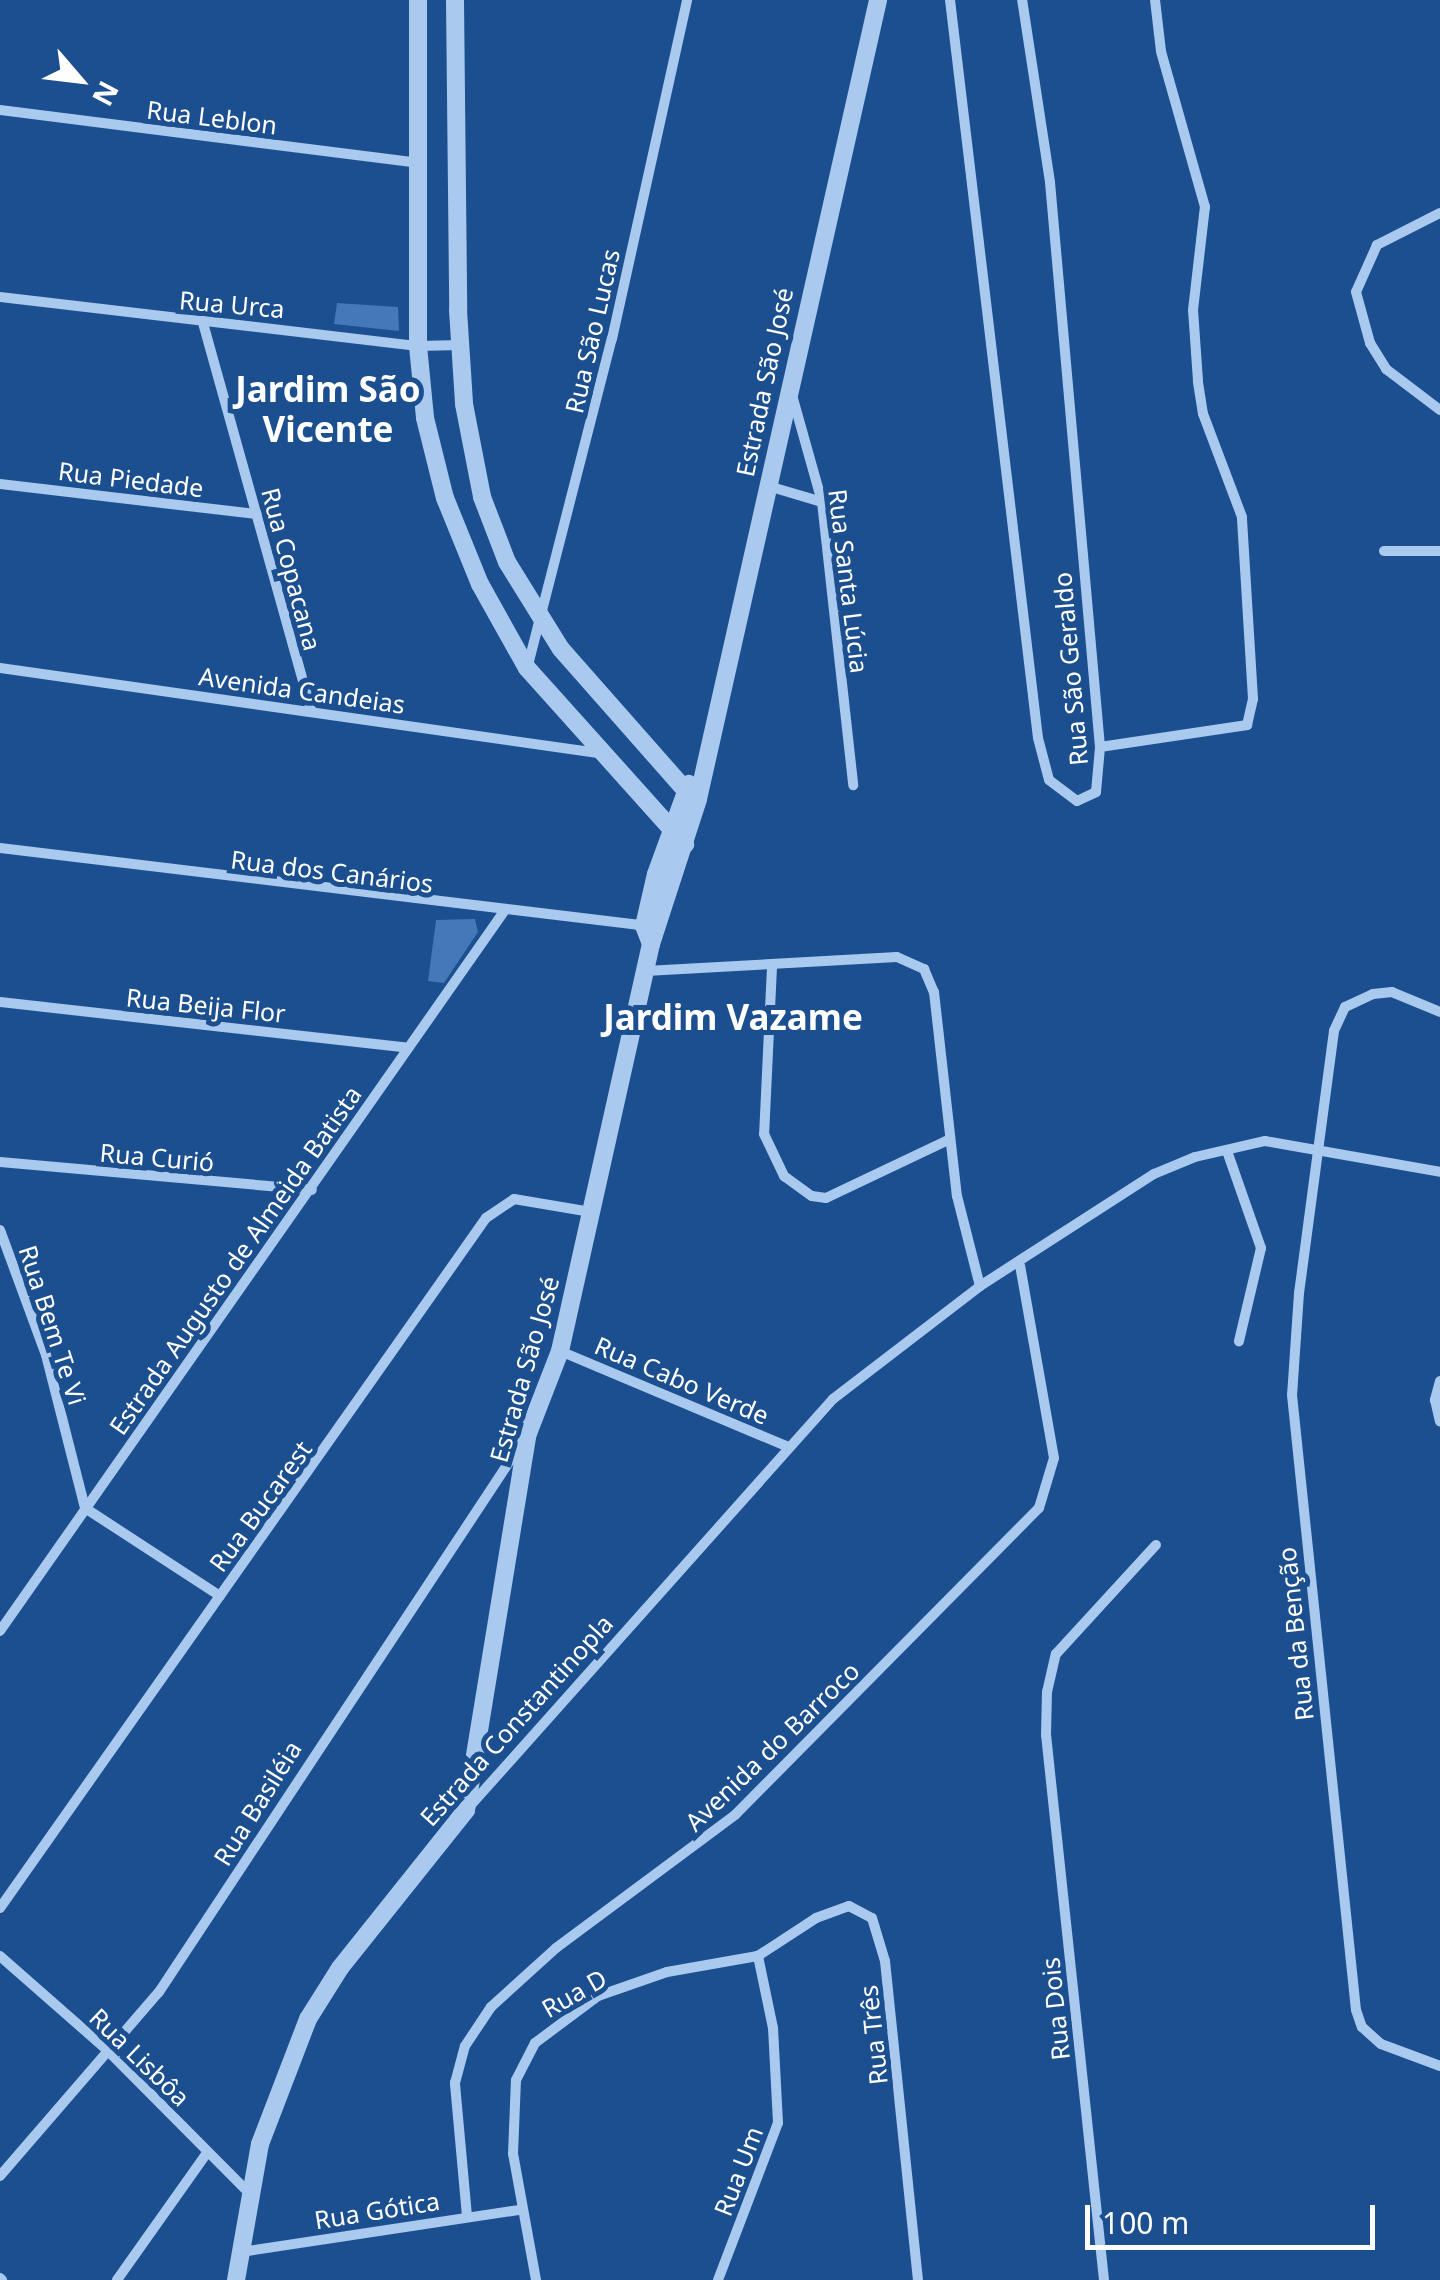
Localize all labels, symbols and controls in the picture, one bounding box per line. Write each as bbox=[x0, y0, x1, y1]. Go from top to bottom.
north arrow bbox=[30, 30, 130, 130]
text: N bbox=[84, 75, 129, 113]
street label: Rua Leblon bbox=[145, 94, 279, 140]
street label: Rua São Lucas bbox=[559, 246, 625, 416]
street label: Rua Urca bbox=[178, 284, 286, 324]
street label: Estrada São José bbox=[729, 285, 799, 479]
district label: Jardim São Vicente bbox=[235, 368, 421, 450]
street label: Rua Piedade bbox=[57, 455, 205, 503]
street label: Rua Copacana bbox=[256, 484, 328, 654]
street label: Rua Santa Lúcia bbox=[823, 487, 875, 675]
street label: Rua São Geraldo bbox=[1047, 571, 1093, 767]
street label: Avenida Candeias bbox=[197, 661, 407, 719]
street label: Rua dos Canários bbox=[229, 844, 435, 898]
street label: Rua Beija Flor bbox=[125, 982, 287, 1028]
district label: Jardim Vazame bbox=[603, 996, 863, 1038]
street label: Estrada Augusto de Almeida Batista bbox=[103, 1080, 367, 1440]
street label: Rua Curió bbox=[99, 1137, 215, 1177]
street label: Rua Bem Te Vi bbox=[13, 1241, 93, 1409]
street label: Estrada São José bbox=[483, 1273, 565, 1465]
street label: Rua Cabo Verde bbox=[590, 1330, 774, 1430]
street label: Rua Bucarest bbox=[203, 1435, 317, 1577]
street label: Rua da Benção bbox=[1271, 1546, 1319, 1722]
street label: Estrada Constantinopla bbox=[413, 1608, 619, 1832]
street label: Avenida do Barroco bbox=[679, 1655, 865, 1837]
street label: Rua Basiléia bbox=[207, 1735, 307, 1871]
street label: Rua Dois bbox=[1035, 1956, 1075, 2062]
street label: Rua D bbox=[536, 1963, 612, 2023]
street label: Rua Três bbox=[853, 1984, 893, 2086]
street label: Rua Lisbôa bbox=[84, 2002, 196, 2112]
street label: Rua Um bbox=[707, 2122, 769, 2220]
street label: Rua Gótica bbox=[312, 2185, 442, 2235]
scale bar bbox=[1090, 2185, 1380, 2247]
text: 100 m bbox=[1102, 2202, 1189, 2243]

